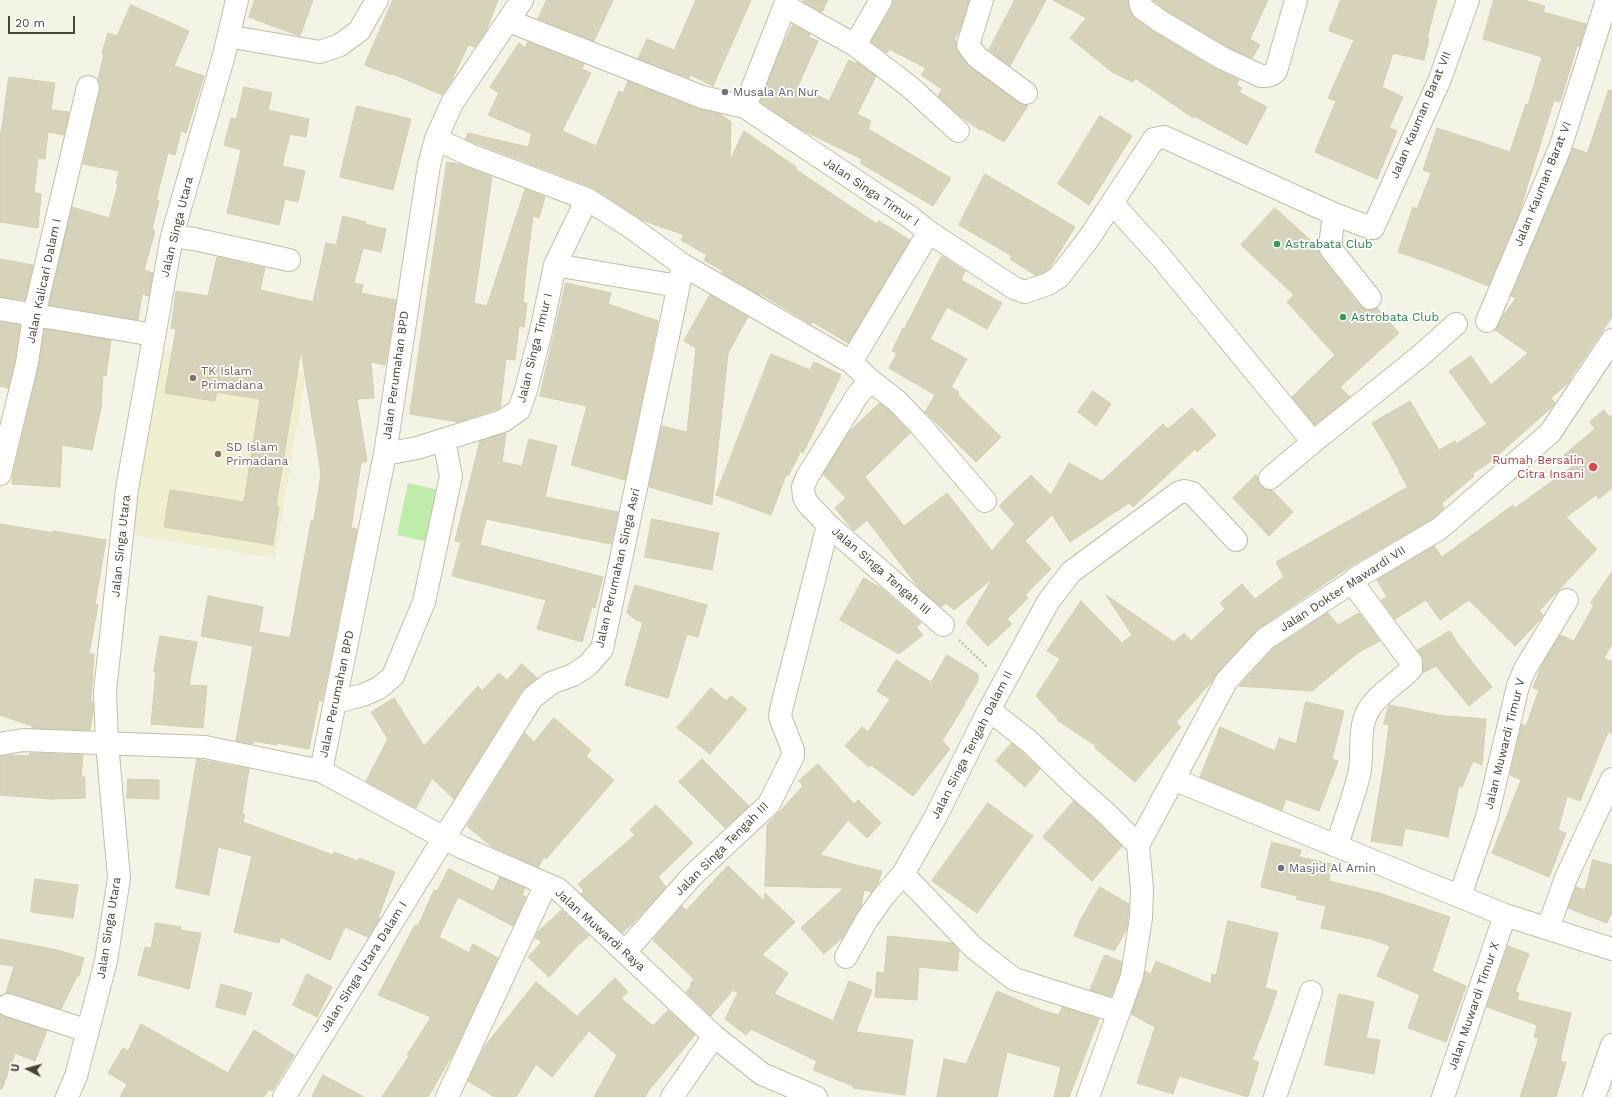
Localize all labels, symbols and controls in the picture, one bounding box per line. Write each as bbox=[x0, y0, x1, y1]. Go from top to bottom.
scale bar bbox=[10, 8, 77, 34]
text: 20 m bbox=[15, 16, 45, 30]
street label: Jalan Kauman Barat VII bbox=[1388, 49, 1454, 181]
place label: Musala An Nur bbox=[733, 85, 819, 99]
marker: Musala An Nur bbox=[720, 87, 730, 97]
street label: Jalan Kauman Barat VI bbox=[1511, 119, 1575, 249]
street label: Jalan Singa Timur I bbox=[820, 155, 922, 229]
street label: Jalan Singa Utara bbox=[158, 175, 196, 279]
street label: Jalan Kalicari Dalam I bbox=[24, 217, 64, 345]
place label: Astrabata Club bbox=[1285, 237, 1373, 251]
marker: Astrabata Club bbox=[1272, 239, 1282, 249]
street label: Jalan Singa Timur I bbox=[514, 292, 556, 404]
street label: Jalan Perumahan BPD bbox=[380, 310, 412, 440]
place label: Astrobata Club bbox=[1351, 310, 1439, 324]
marker: Astrobata Club bbox=[1338, 312, 1348, 322]
place label: TK Islam Primadana bbox=[201, 364, 263, 392]
marker: TK Islam Primadana bbox=[188, 373, 198, 383]
place label: SD Islam Primadana bbox=[226, 440, 288, 468]
marker: SD Islam Primadana bbox=[213, 449, 223, 459]
place label: Rumah Bersalin Citra Insani bbox=[1492, 453, 1584, 481]
marker: Rumah Bersalin Citra Insani bbox=[1587, 461, 1599, 473]
street label: Jalan Perumahan Singa Asri bbox=[593, 487, 643, 649]
street label: Jalan Singa Utara bbox=[108, 494, 134, 598]
street label: Jalan Singa Tengah III bbox=[829, 524, 933, 618]
street label: Jalan Dokter Mawardi VII bbox=[1277, 543, 1409, 635]
street label: Jalan Perumahan BPD bbox=[316, 629, 358, 759]
street label: Jalan Singa Tengah Dalam II bbox=[928, 668, 1016, 822]
street label: Jalan Muwardi Timur V bbox=[1482, 677, 1528, 811]
street label: Jalan Singa Tengah III bbox=[672, 799, 772, 899]
place label: Masjid Al Amin bbox=[1289, 861, 1376, 875]
marker: Masjid Al Amin bbox=[1276, 863, 1286, 873]
street label: Jalan Singa Utara bbox=[94, 876, 124, 980]
street label: Jalan Muwardi Raya bbox=[552, 886, 648, 974]
street label: Jalan Singa Utara Dalam I bbox=[318, 899, 410, 1035]
street label: Jalan Muwardi Timur X bbox=[1445, 940, 1503, 1072]
north arrow bbox=[8, 1049, 48, 1089]
text: U bbox=[9, 1063, 22, 1072]

